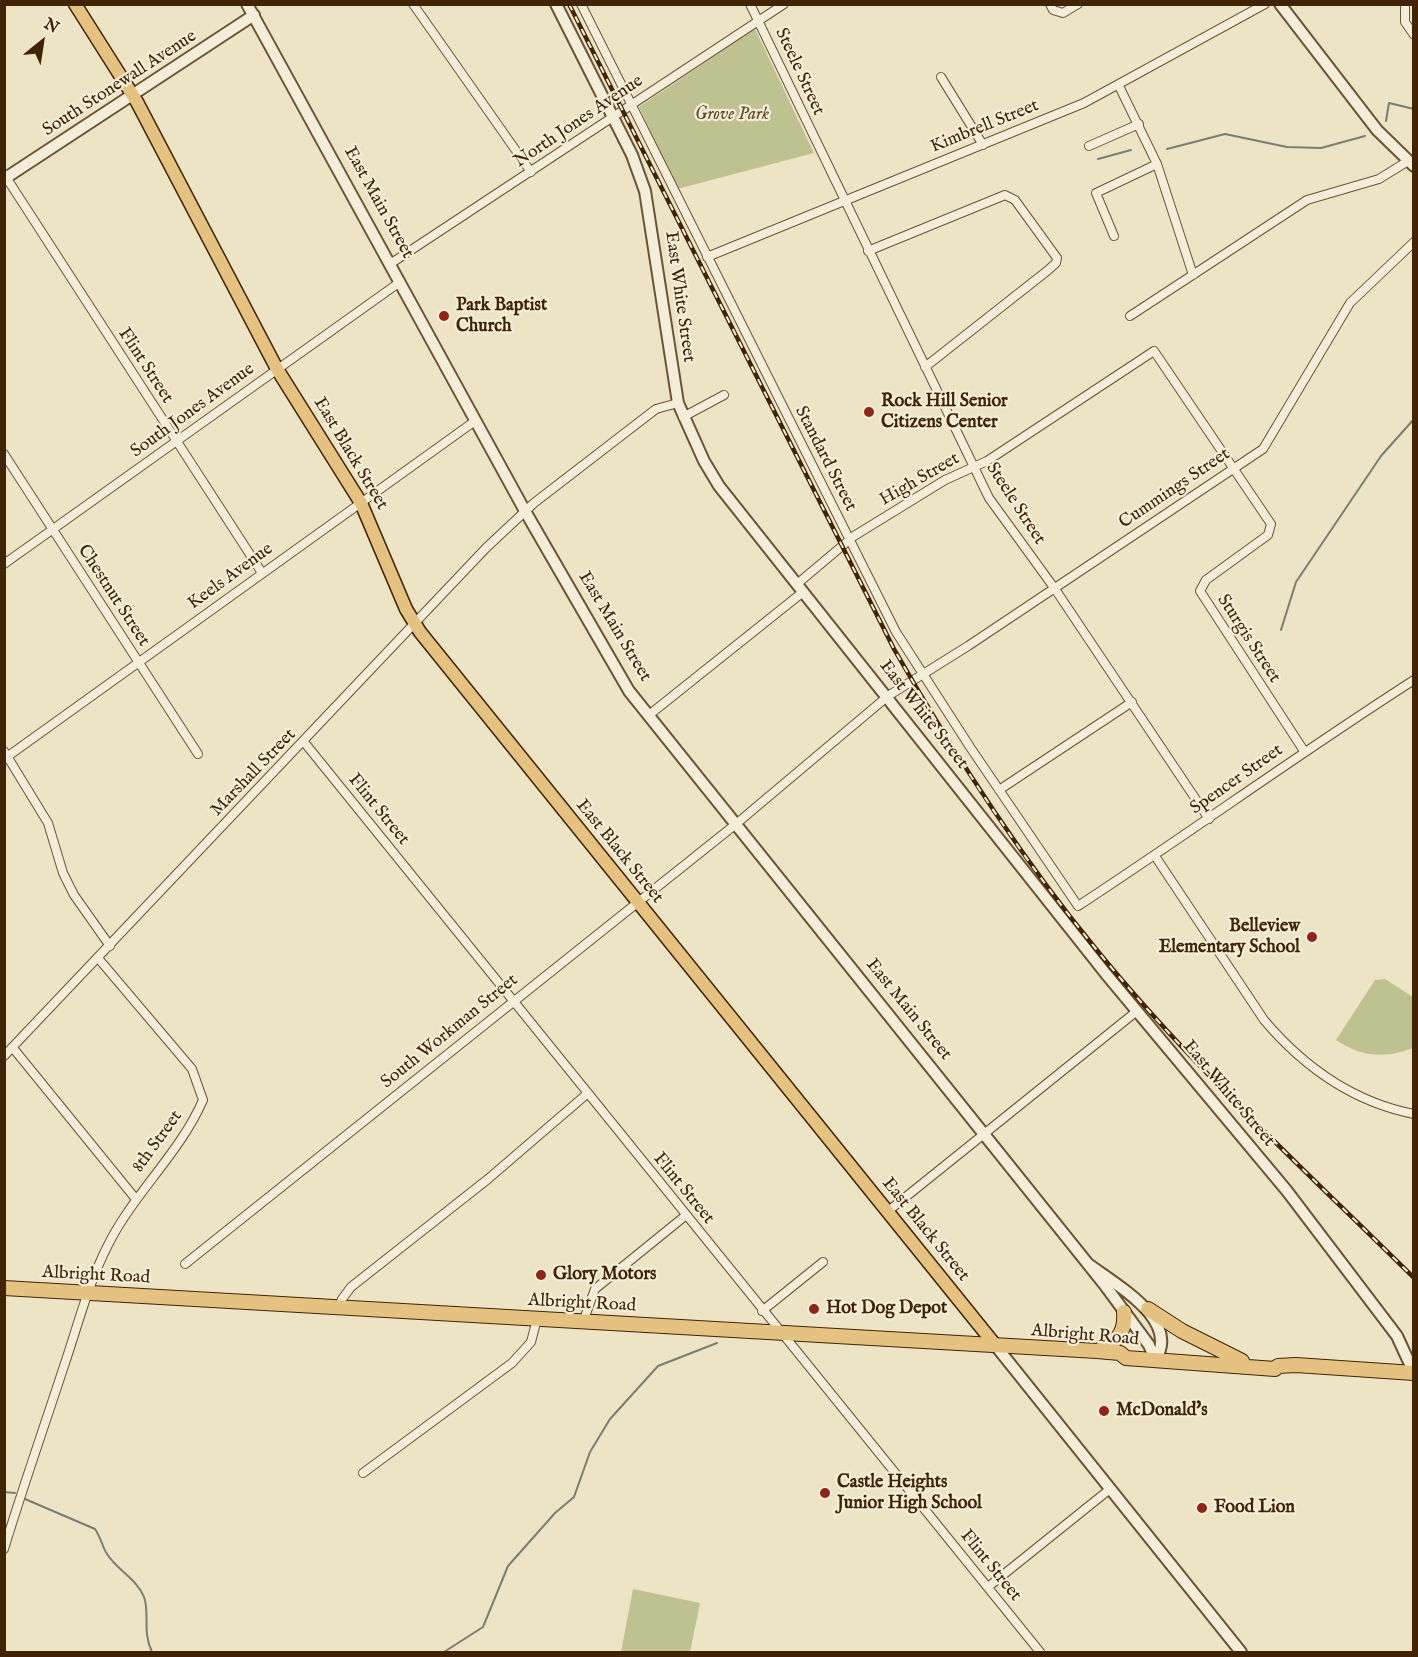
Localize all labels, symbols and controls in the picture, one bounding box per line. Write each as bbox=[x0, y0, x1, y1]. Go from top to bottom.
north arrow bbox=[12, 12, 72, 72]
text: N bbox=[40, 14, 62, 39]
street label: Steele Street bbox=[769, 25, 829, 119]
street label: South Stonewall Avenue bbox=[39, 26, 201, 142]
street label: North Jones Avenue bbox=[511, 71, 647, 173]
street label: Kimbrell Street bbox=[928, 96, 1042, 158]
park label: Grove Park bbox=[695, 104, 769, 126]
street label: East Main Street bbox=[338, 143, 418, 263]
street label: East White Street bbox=[659, 230, 699, 364]
place label: Park Baptist Church bbox=[456, 295, 547, 338]
marker: Park Baptist Church bbox=[437, 309, 451, 323]
street label: Flint Street bbox=[113, 324, 177, 408]
street label: South Jones Avenue bbox=[127, 359, 259, 463]
place label: Rock Hill Senior Citizens Center bbox=[881, 391, 1008, 434]
street label: East Black Street bbox=[308, 394, 392, 514]
street label: Standard Street bbox=[789, 403, 861, 515]
marker: Rock Hill Senior Citizens Center bbox=[862, 405, 876, 419]
street label: Cummings Street bbox=[1115, 444, 1235, 534]
street label: High Street bbox=[876, 449, 964, 511]
street label: Steele Street bbox=[980, 459, 1050, 549]
street label: Keels Avenue bbox=[184, 539, 278, 615]
street label: Chestnut Street bbox=[72, 541, 154, 651]
street label: East Main Street bbox=[573, 568, 655, 686]
street label: Sturgis Street bbox=[1211, 591, 1285, 687]
street label: East White Street bbox=[874, 656, 972, 774]
street label: Marshall Street bbox=[207, 725, 301, 821]
street label: Spencer Street bbox=[1187, 740, 1287, 820]
street label: Flint Street bbox=[343, 770, 413, 850]
street label: East Black Street bbox=[571, 796, 667, 908]
place label: Belleview Elementary School bbox=[1159, 916, 1300, 958]
marker: Belleview Elementary School bbox=[1305, 930, 1319, 944]
street label: East Main Street bbox=[860, 955, 956, 1065]
street label: South Workman Street bbox=[377, 970, 523, 1094]
street label: East White Street bbox=[1177, 1036, 1279, 1152]
street label: 8th Street bbox=[128, 1107, 188, 1177]
street label: Flint Street bbox=[648, 1149, 718, 1229]
street label: East Black Street bbox=[877, 1174, 973, 1286]
street label: Albright Road bbox=[41, 1262, 151, 1290]
place label: Glory Motors bbox=[553, 1264, 656, 1286]
marker: Glory Motors bbox=[534, 1268, 548, 1282]
street label: Albright Road bbox=[527, 1290, 637, 1318]
place label: Hot Dog Depot bbox=[826, 1298, 947, 1320]
marker: Hot Dog Depot bbox=[807, 1302, 821, 1316]
street label: Albright Road bbox=[1030, 1321, 1140, 1351]
place label: McDonald's bbox=[1116, 1400, 1208, 1422]
marker: McDonald's bbox=[1097, 1404, 1111, 1418]
place label: Castle Heights Junior High School bbox=[837, 1472, 982, 1514]
marker: Castle Heights Junior High School bbox=[818, 1486, 832, 1500]
place label: Food Lion bbox=[1214, 1497, 1295, 1519]
marker: Food Lion bbox=[1195, 1501, 1209, 1515]
street label: Flint Street bbox=[955, 1526, 1025, 1606]

